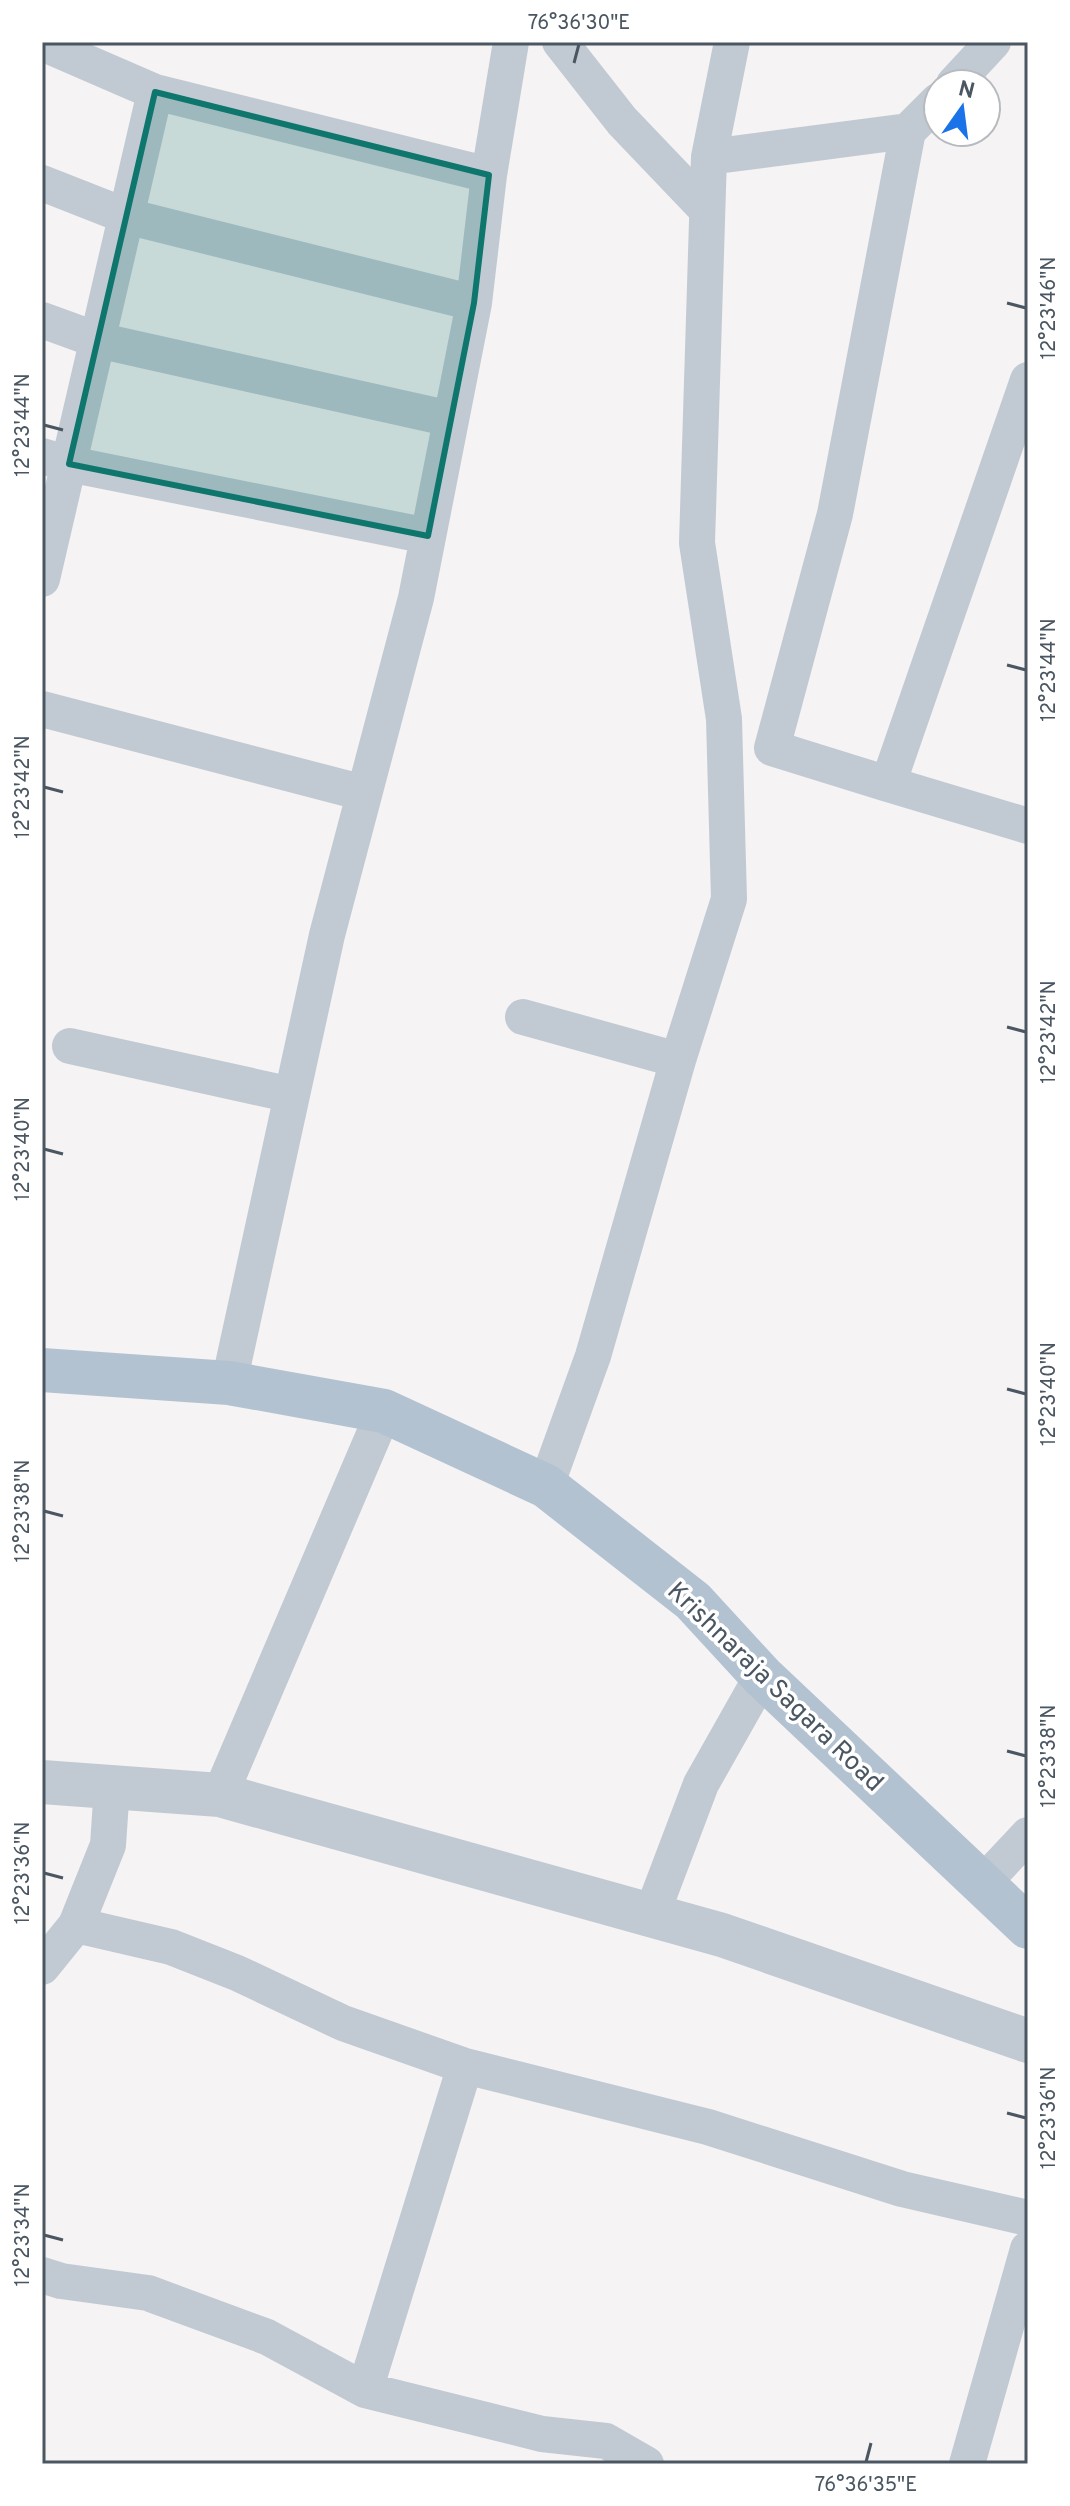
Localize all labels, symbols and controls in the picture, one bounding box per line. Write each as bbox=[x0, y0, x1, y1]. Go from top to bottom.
text: 76°36'30"E bbox=[528, 11, 630, 37]
north arrow bbox=[922, 68, 1002, 148]
text: N bbox=[955, 76, 977, 106]
text: 12°23'46"N bbox=[1037, 256, 1063, 360]
text: 12°23'44"N bbox=[11, 373, 37, 477]
text: 12°23'44"N bbox=[1037, 618, 1063, 722]
text: 12°23'42"N bbox=[11, 735, 37, 839]
text: 12°23'42"N bbox=[1037, 980, 1063, 1084]
text: 12°23'40"N bbox=[11, 1097, 37, 1201]
text: 12°23'40"N bbox=[1037, 1342, 1063, 1446]
text: 12°23'38"N bbox=[11, 1460, 37, 1562]
street label: Krishnaraja Sagara Road bbox=[659, 1576, 889, 1800]
text: 12°23'38"N bbox=[1037, 1705, 1063, 1807]
text: 12°23'36"N bbox=[11, 1822, 37, 1924]
text: 12°23'36"N bbox=[1037, 2067, 1063, 2169]
text: 12°23'34"N bbox=[11, 2183, 37, 2287]
text: 76°36'35"E bbox=[815, 2473, 917, 2499]

